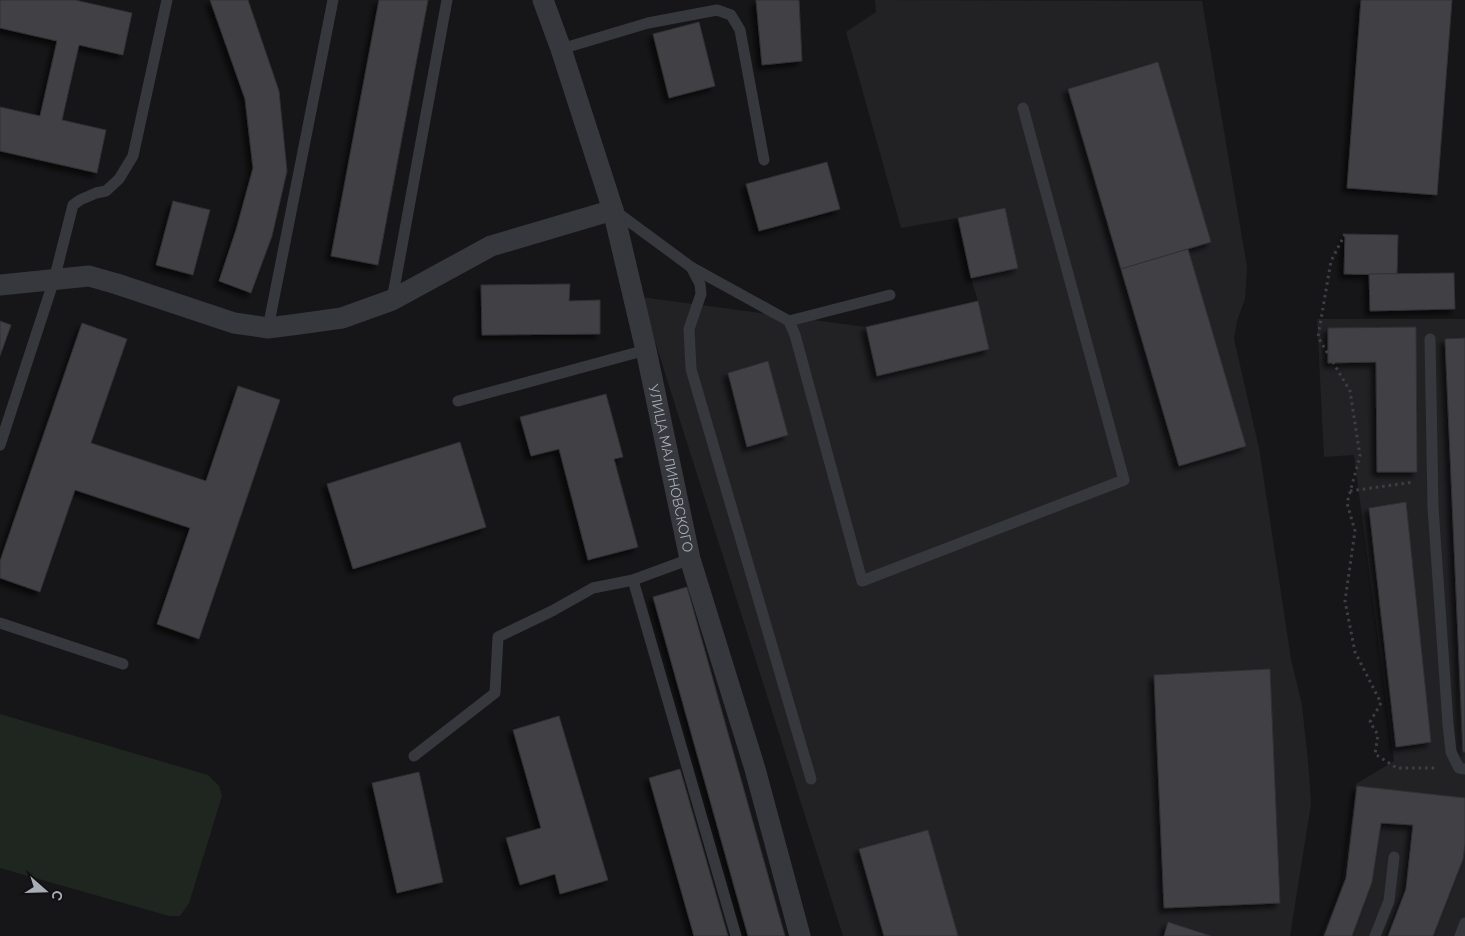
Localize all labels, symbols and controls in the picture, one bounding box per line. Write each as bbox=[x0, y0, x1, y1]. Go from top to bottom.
street label: УЛИЦА МАЛИНОВСКОГО bbox=[645, 383, 696, 554]
north arrow bbox=[20, 866, 70, 916]
text: С bbox=[48, 888, 66, 903]

